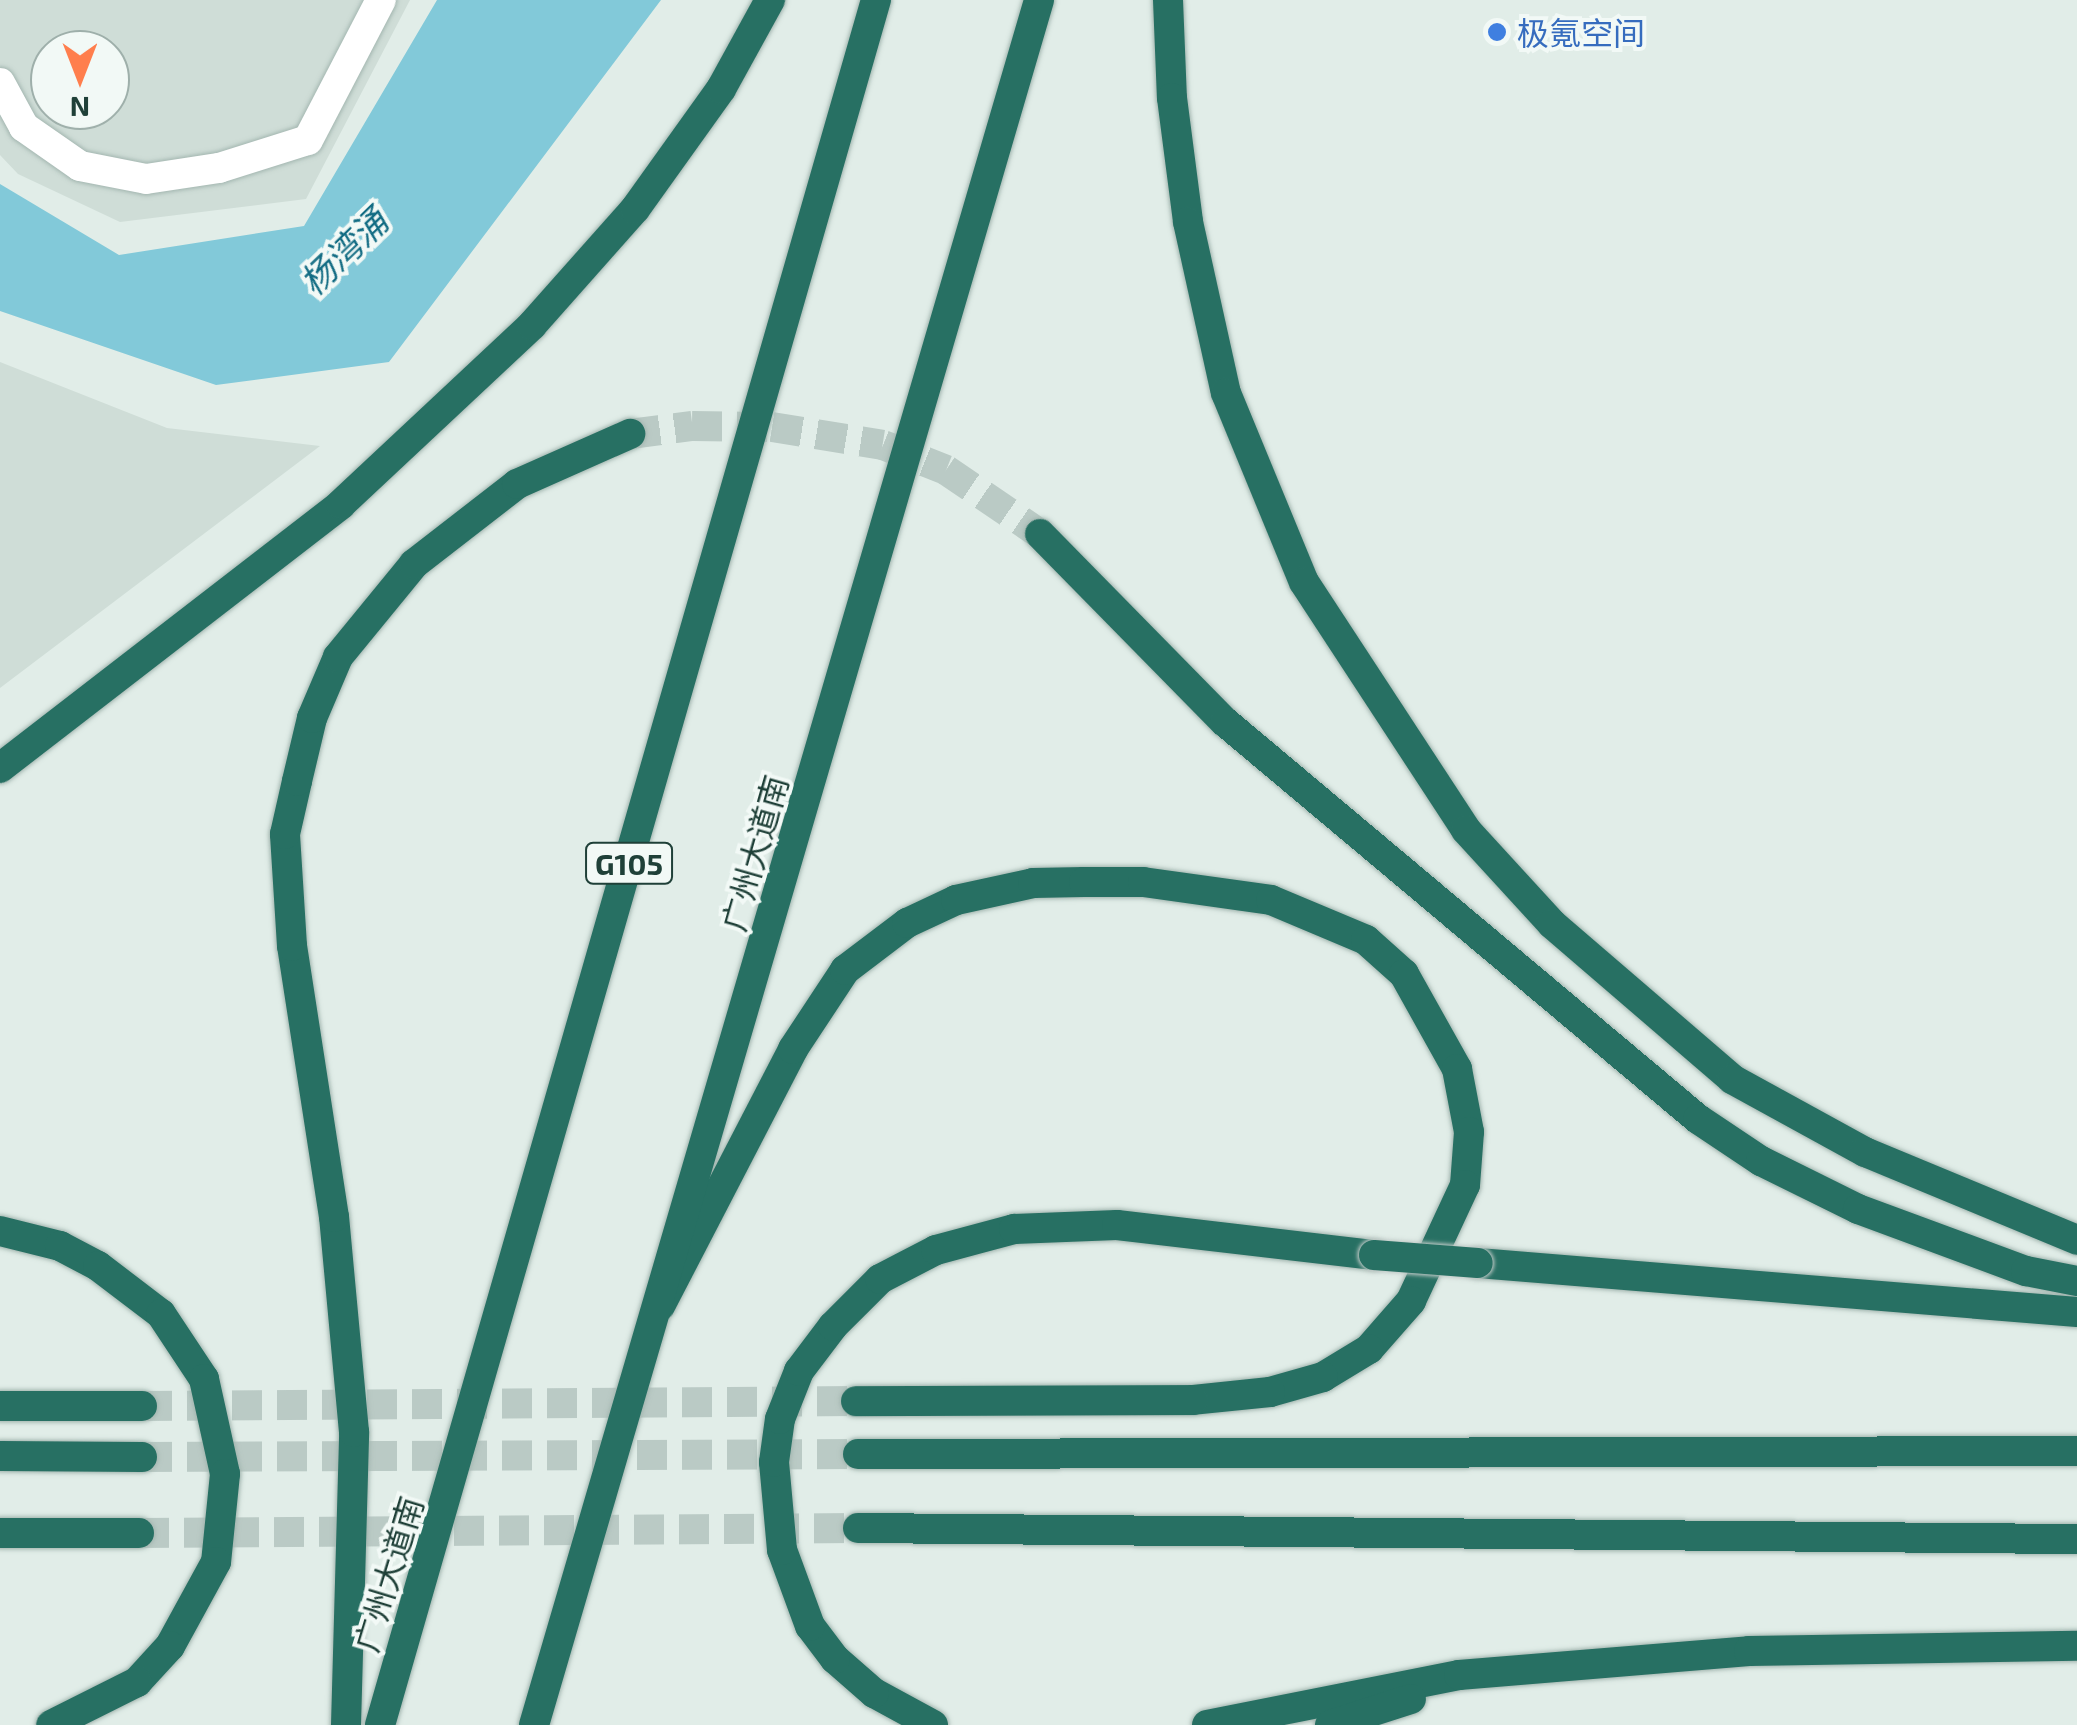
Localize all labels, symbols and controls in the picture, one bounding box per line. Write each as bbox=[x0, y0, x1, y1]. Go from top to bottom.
place label: 极氪空间 bbox=[1517, 13, 1645, 51]
marker: 极氪空间 bbox=[1486, 21, 1508, 43]
north arrow bbox=[30, 30, 130, 130]
text: N bbox=[70, 91, 90, 125]
water label: 杨湾涌 bbox=[291, 199, 395, 303]
street label: 广州大道南 bbox=[713, 771, 795, 935]
road number: G105 bbox=[584, 838, 674, 888]
street label: 广州大道南 bbox=[346, 1492, 430, 1656]

